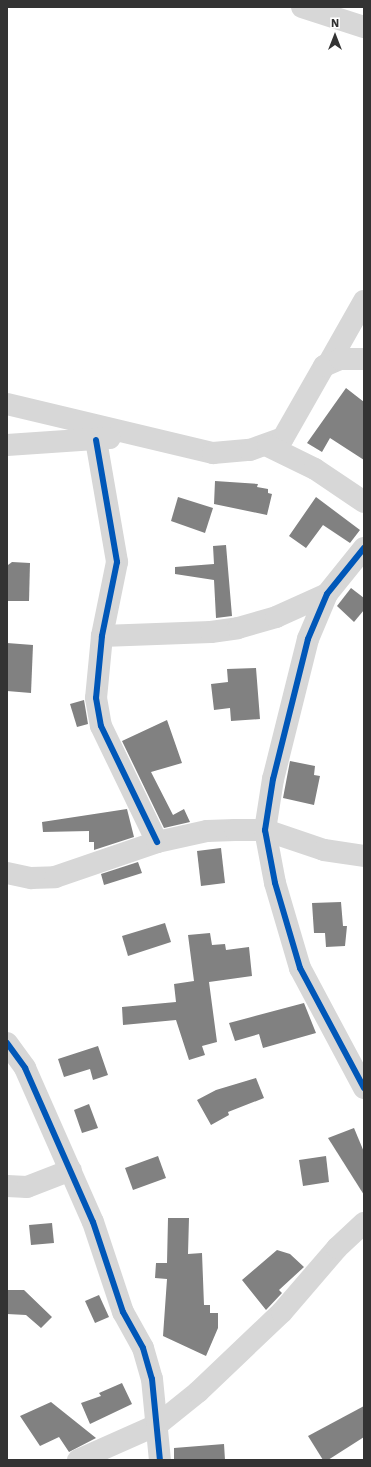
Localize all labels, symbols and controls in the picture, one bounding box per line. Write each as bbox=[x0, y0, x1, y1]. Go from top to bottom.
north arrow bbox=[315, 16, 355, 56]
text: N bbox=[331, 17, 339, 30]

